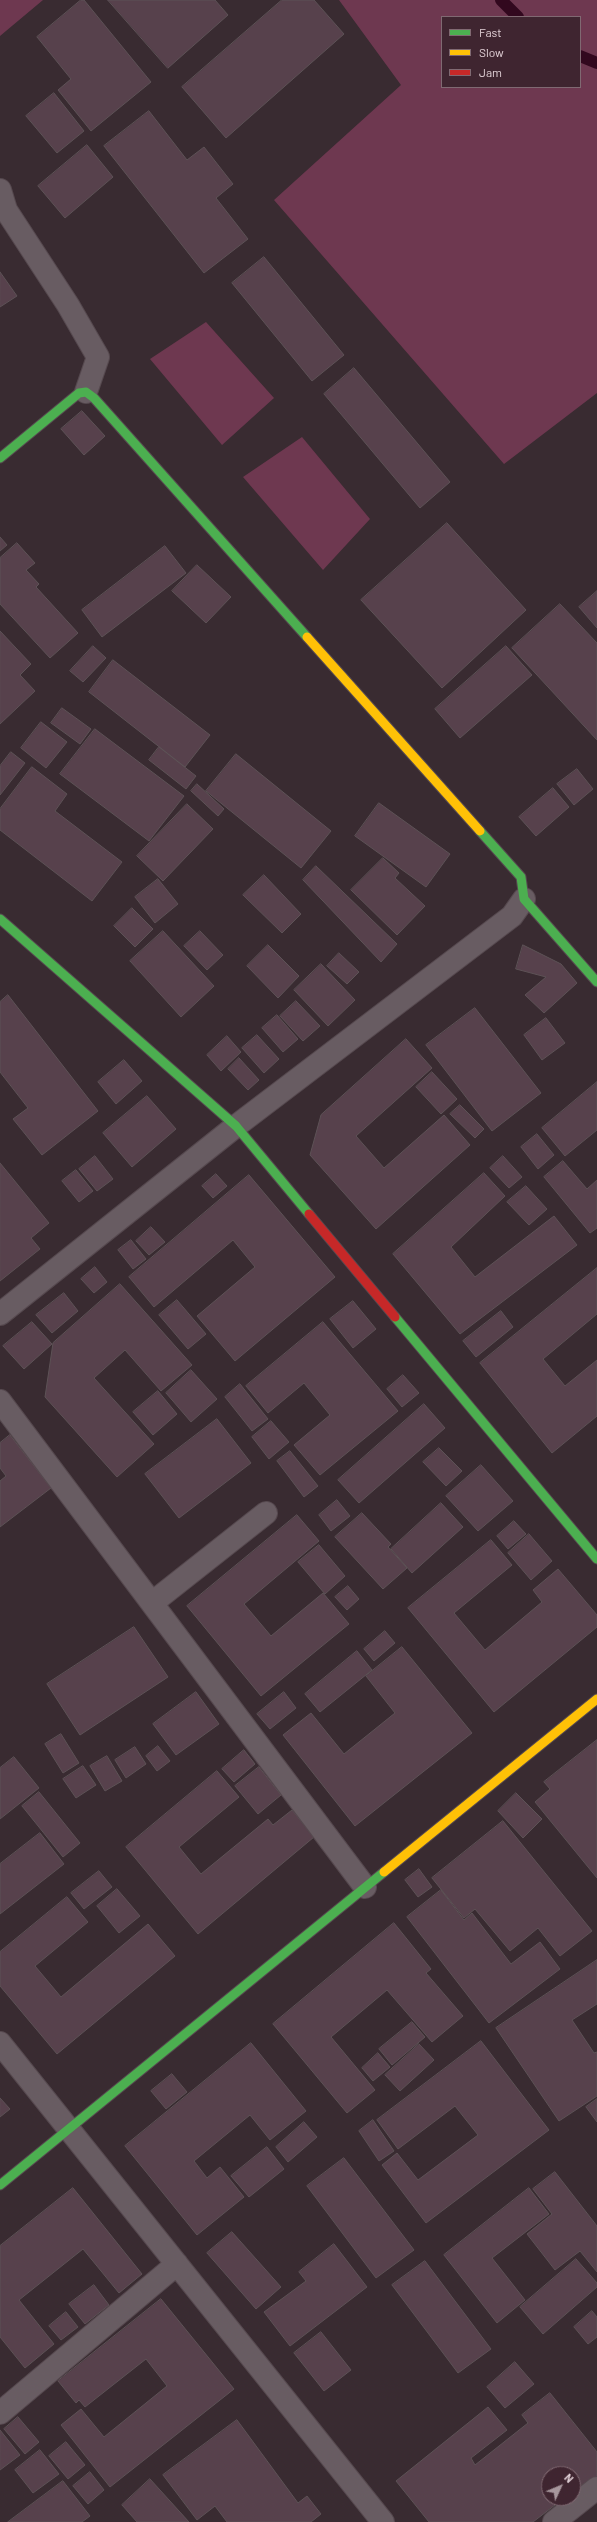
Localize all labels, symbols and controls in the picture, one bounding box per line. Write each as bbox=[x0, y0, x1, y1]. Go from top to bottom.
legend bbox=[441, 16, 581, 88]
text: Fast bbox=[479, 25, 502, 39]
text: Slow bbox=[479, 45, 504, 59]
text: Jam bbox=[479, 65, 502, 79]
north arrow bbox=[541, 2466, 581, 2506]
text: N bbox=[562, 2471, 576, 2485]

